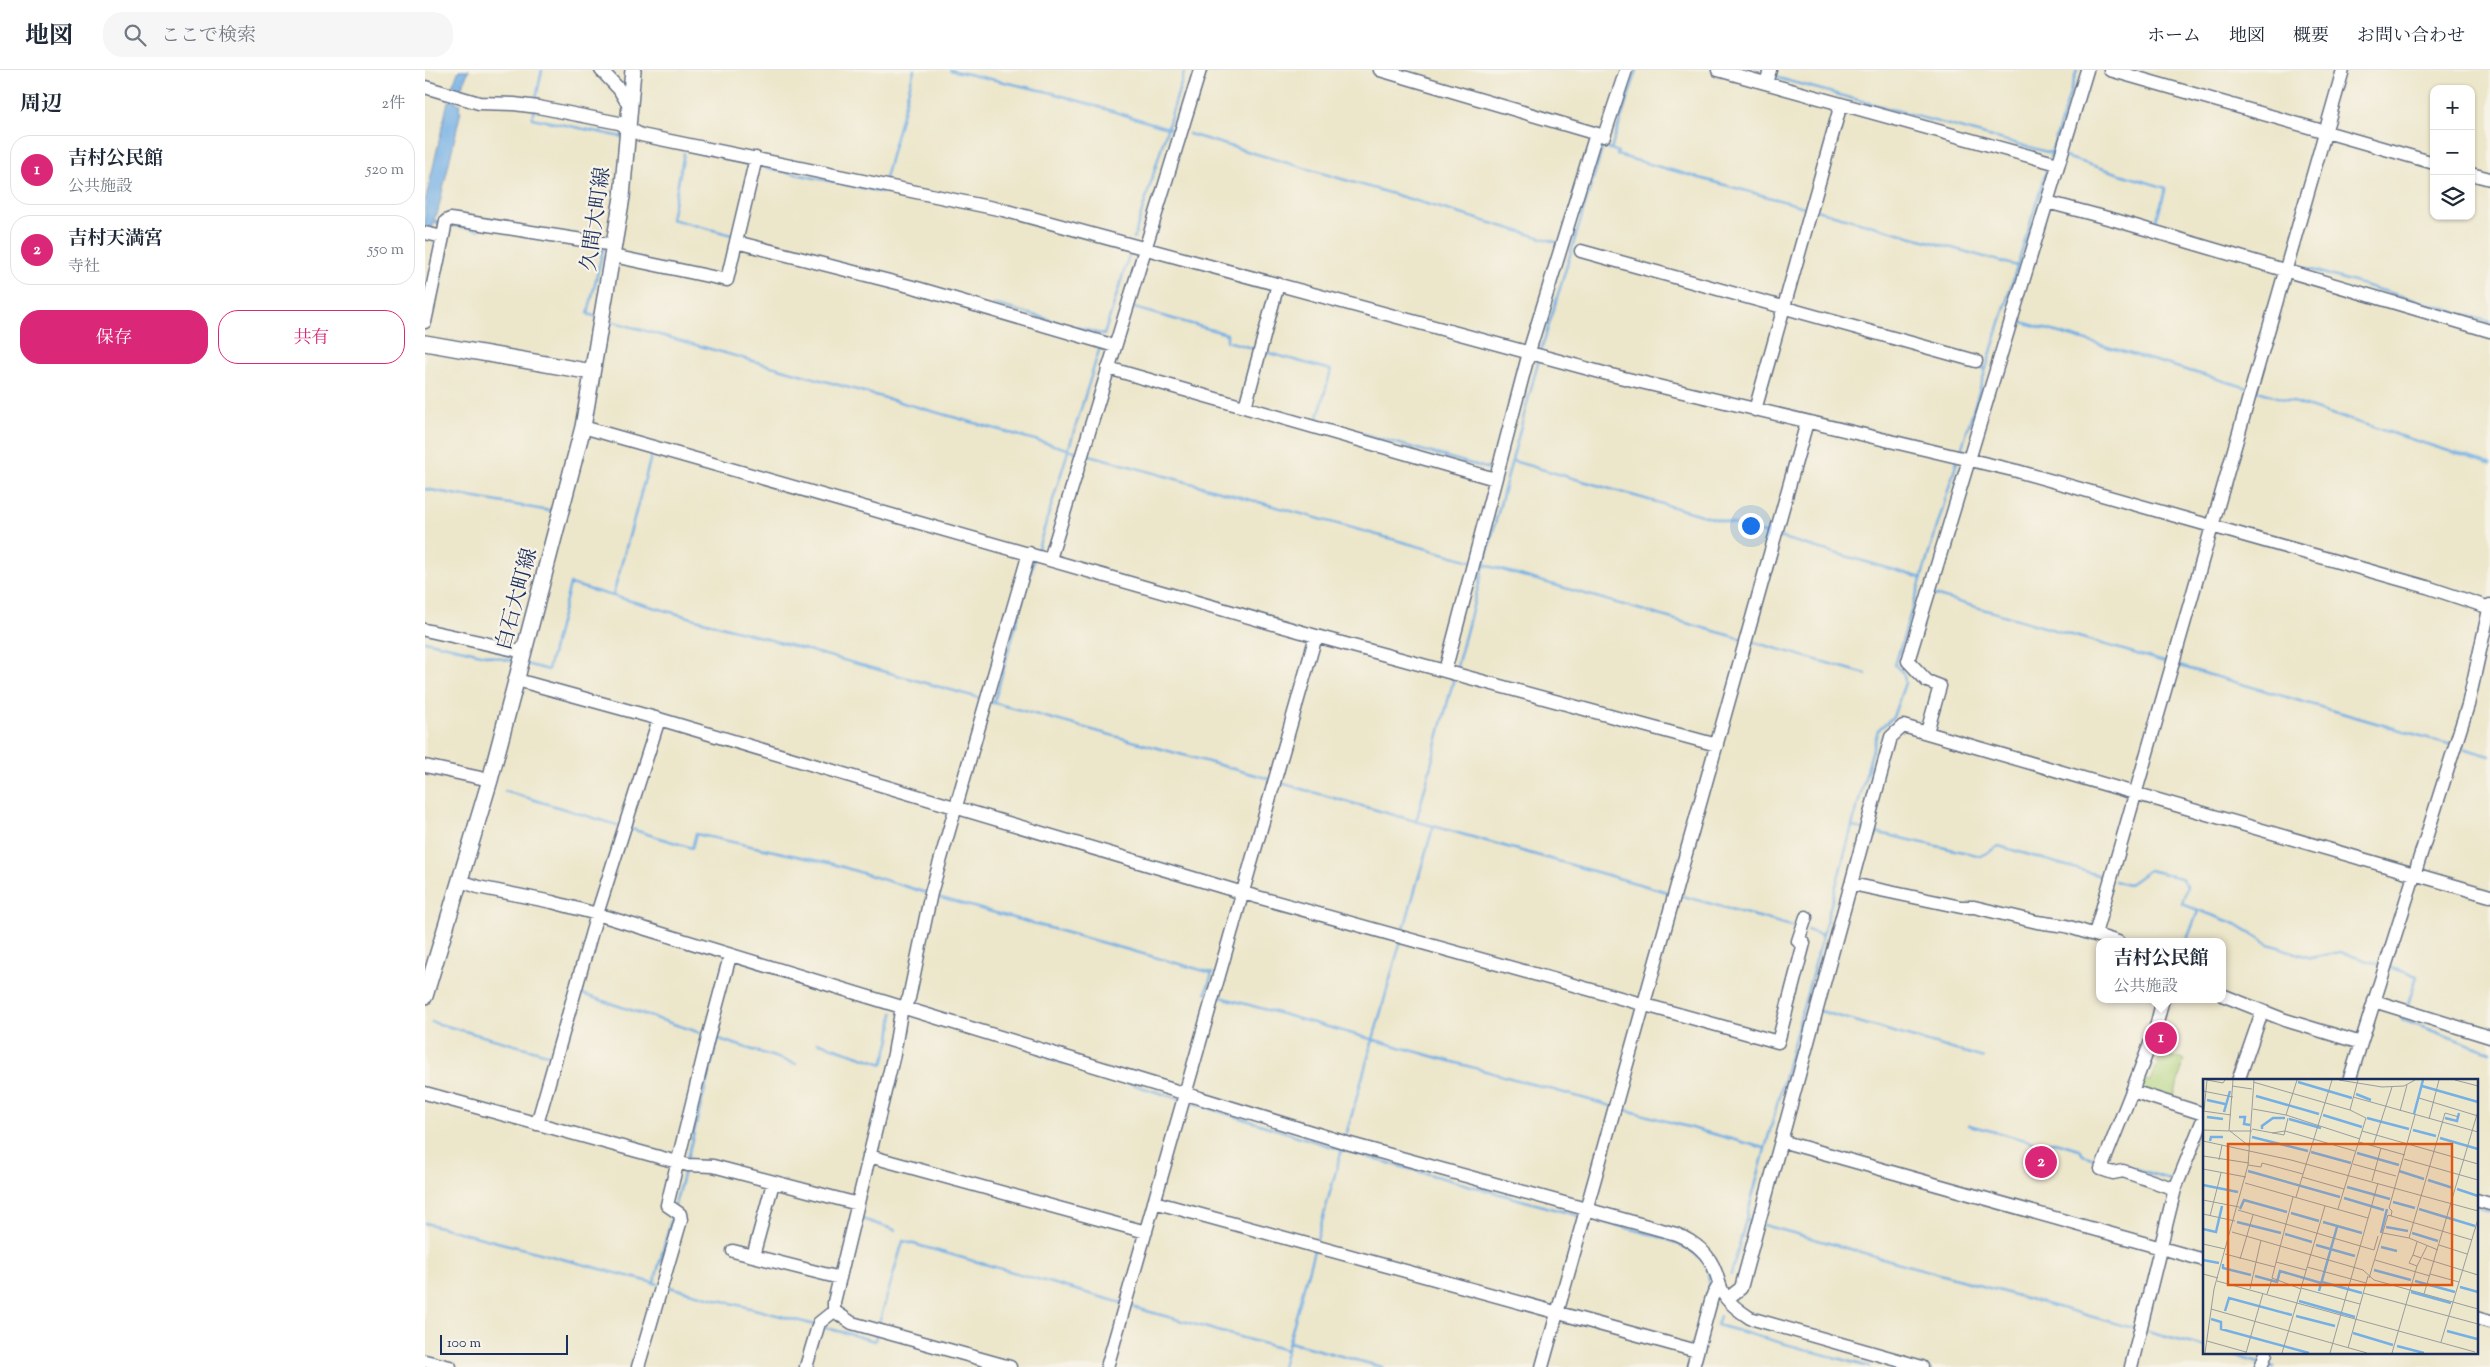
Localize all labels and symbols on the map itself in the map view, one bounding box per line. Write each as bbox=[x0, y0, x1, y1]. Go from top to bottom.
street label: 久間大町線 bbox=[575, 165, 619, 273]
your location bbox=[1738, 513, 1764, 539]
street label: 白石大町線 bbox=[490, 545, 546, 654]
pin: 1 bbox=[2145, 1019, 2177, 1057]
inset map bbox=[2203, 1079, 2477, 1354]
pin: 2 bbox=[2025, 1143, 2057, 1181]
scale bar bbox=[440, 1332, 567, 1355]

